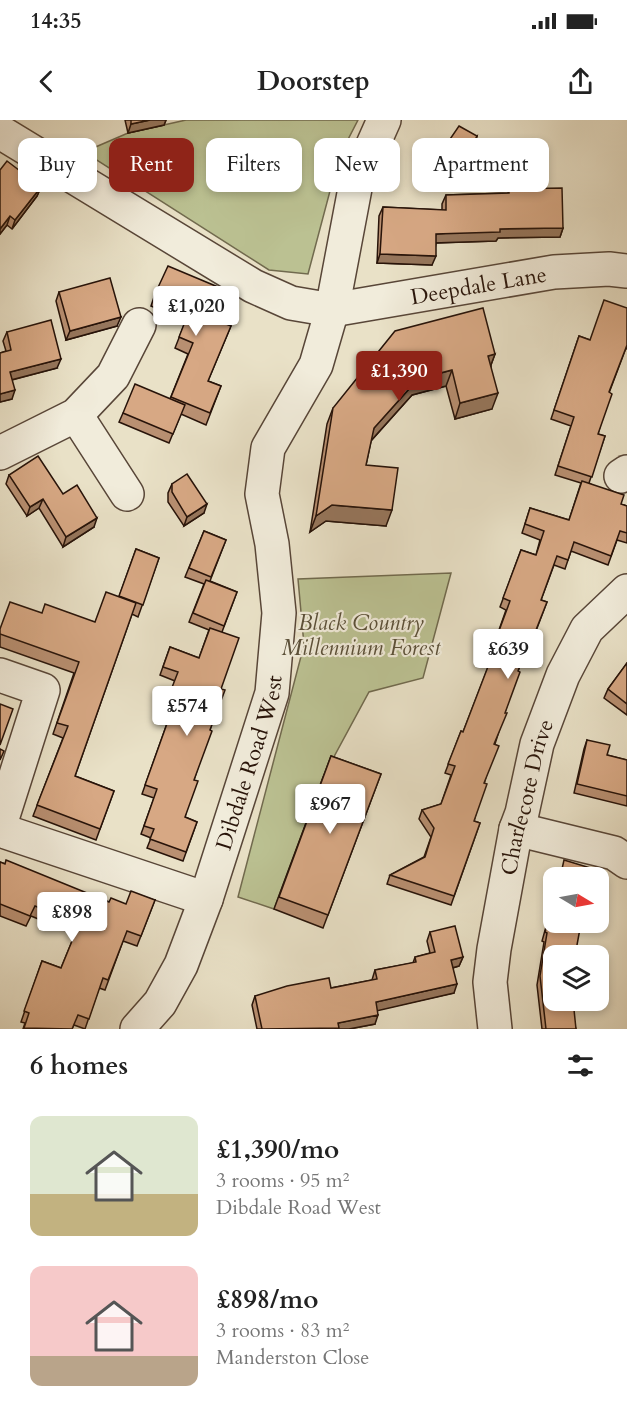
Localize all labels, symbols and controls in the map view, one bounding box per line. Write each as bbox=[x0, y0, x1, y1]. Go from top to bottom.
text: 14:35 bbox=[30, 6, 81, 36]
text: Doorstep bbox=[257, 63, 370, 100]
icon: back bbox=[30, 65, 63, 98]
icon: share bbox=[564, 65, 597, 98]
chip: Buy bbox=[18, 138, 97, 192]
chip: Rent bbox=[109, 138, 194, 192]
chip: Filters bbox=[206, 138, 302, 192]
chip: New bbox=[314, 138, 400, 192]
chip: Apartment bbox=[412, 138, 549, 192]
street label: Deepdale Lane bbox=[408, 260, 549, 312]
pin: £1,020 bbox=[147, 286, 245, 337]
text: £1,020 bbox=[167, 292, 225, 319]
pin: £1,390 bbox=[350, 351, 448, 402]
text: £1,390 bbox=[370, 357, 428, 384]
park label: Black Country Millennium Forest bbox=[281, 608, 441, 663]
pin: £639 bbox=[472, 629, 544, 680]
text: £639 bbox=[487, 635, 529, 662]
street label: Dibdale Road West bbox=[209, 674, 289, 854]
pin: £574 bbox=[151, 686, 223, 737]
text: £574 bbox=[166, 692, 208, 719]
street label: Charlecote Drive bbox=[494, 715, 561, 878]
pin: £967 bbox=[294, 784, 366, 835]
text: £967 bbox=[309, 790, 351, 817]
north arrow bbox=[543, 867, 609, 933]
map controls bbox=[543, 867, 609, 1011]
pin: £898 bbox=[36, 892, 108, 943]
text: £898 bbox=[51, 898, 93, 925]
button: layers bbox=[543, 945, 609, 1011]
text: 6 homes bbox=[30, 1048, 128, 1083]
icon: filters bbox=[564, 1049, 597, 1082]
text: £1,390/mo bbox=[216, 1132, 339, 1167]
icon: home bbox=[78, 1140, 150, 1212]
text: 3 rooms · 95 m² bbox=[216, 1167, 349, 1194]
text: Dibdale Road West bbox=[216, 1194, 381, 1221]
text: £898/mo bbox=[216, 1282, 318, 1317]
icon: home bbox=[78, 1290, 150, 1362]
text: 3 rooms · 83 m² bbox=[216, 1317, 349, 1344]
text: Manderston Close bbox=[216, 1344, 369, 1371]

